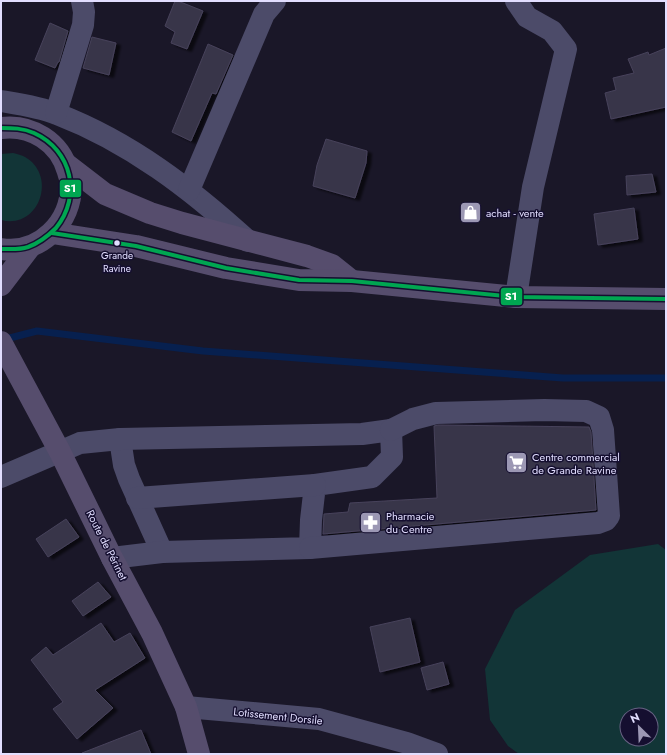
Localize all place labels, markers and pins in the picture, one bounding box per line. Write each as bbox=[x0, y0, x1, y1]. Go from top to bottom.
shop icon: achat - vente bbox=[457, 200, 483, 226]
place label: achat - vente bbox=[486, 205, 544, 221]
marker: Grande Ravine bbox=[112, 238, 122, 248]
place label: Grande Ravine bbox=[101, 248, 133, 276]
place label: Centre commercial de Grande Ravine bbox=[532, 449, 620, 478]
supermarket icon: Centre commercial de Grande Ravine bbox=[504, 450, 530, 476]
place label: Pharmacie du Centre bbox=[386, 508, 435, 537]
pharmacy icon: Pharmacie du Centre bbox=[358, 509, 384, 535]

